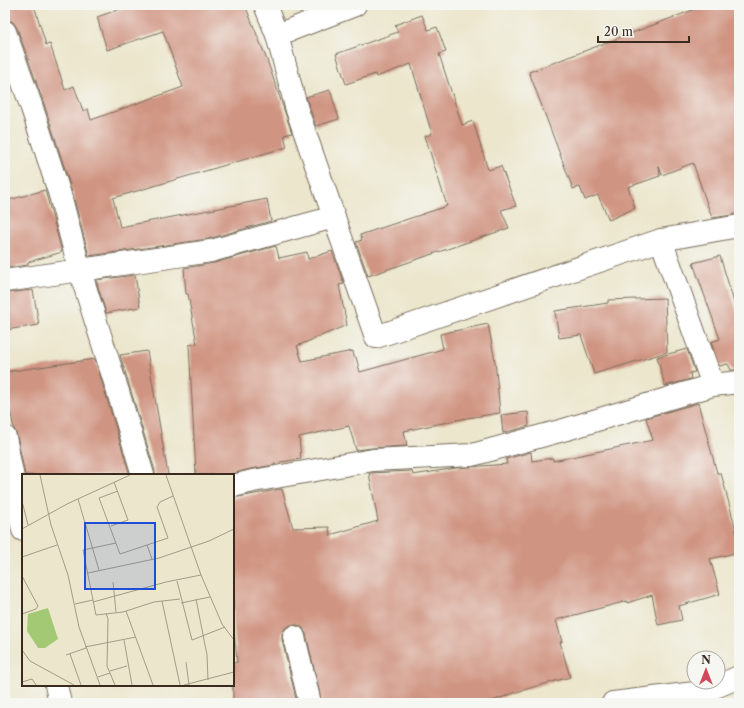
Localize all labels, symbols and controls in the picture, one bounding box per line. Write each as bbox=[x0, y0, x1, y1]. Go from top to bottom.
scale bar bbox=[598, 18, 689, 44]
text: 20 m bbox=[604, 24, 633, 39]
inset map bbox=[22, 474, 234, 686]
north arrow bbox=[686, 650, 726, 690]
text: N bbox=[701, 653, 711, 667]

